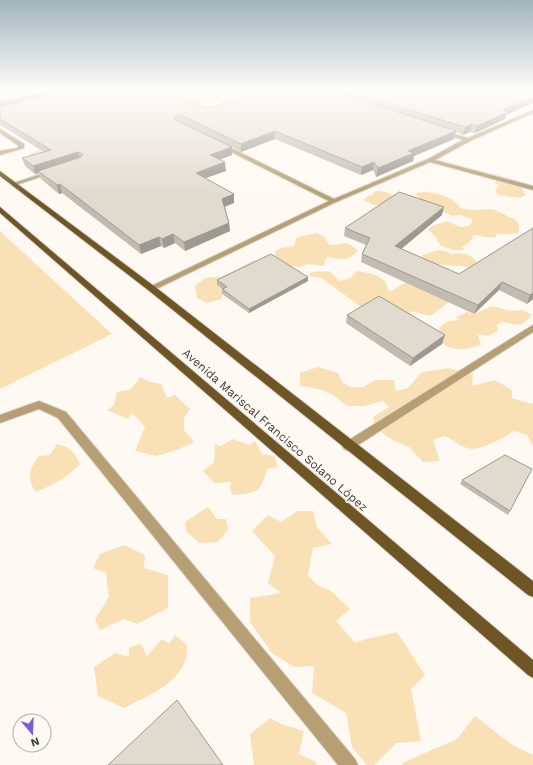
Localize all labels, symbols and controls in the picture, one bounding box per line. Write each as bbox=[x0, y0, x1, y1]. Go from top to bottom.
street label: Avenida Mariscal Francisco Solano López bbox=[180, 346, 370, 514]
north arrow bbox=[12, 713, 52, 753]
text: N bbox=[29, 735, 41, 749]

